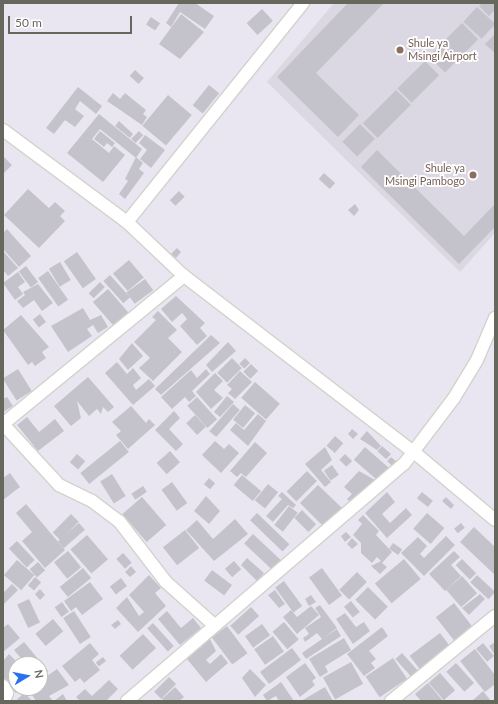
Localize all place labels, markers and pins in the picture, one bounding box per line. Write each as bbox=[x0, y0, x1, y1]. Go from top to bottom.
place label: Shule ya Msingi Airport bbox=[408, 37, 477, 63]
marker: Shule ya Msingi Airport bbox=[395, 45, 405, 55]
place label: Shule ya Msingi Pambogo bbox=[385, 162, 465, 188]
marker: Shule ya Msingi Pambogo bbox=[468, 170, 478, 180]

